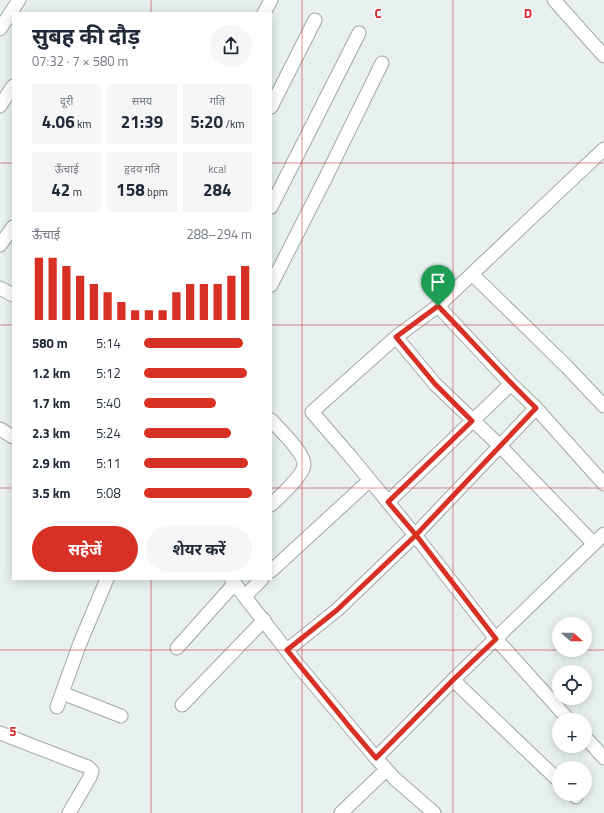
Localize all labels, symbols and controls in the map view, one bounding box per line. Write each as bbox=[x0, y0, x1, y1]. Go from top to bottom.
text: C bbox=[374, 3, 382, 23]
text: D bbox=[524, 3, 532, 23]
text: सुबह की दौड़ bbox=[32, 19, 140, 53]
button: share bbox=[210, 25, 252, 67]
text: 07:32 · 7 × 580 m bbox=[32, 51, 128, 71]
text: दूरी bbox=[60, 93, 73, 109]
text: समय bbox=[132, 93, 152, 109]
text: गति bbox=[210, 93, 225, 109]
text: 4.06 bbox=[42, 109, 75, 135]
text: 21:39 bbox=[121, 109, 163, 135]
text: 5:20 bbox=[190, 109, 223, 135]
text: km bbox=[75, 116, 92, 132]
text: /km bbox=[223, 116, 245, 132]
text: ऊँचाई bbox=[55, 161, 79, 177]
text: हृदय गति bbox=[124, 161, 160, 177]
text: kcal bbox=[208, 161, 226, 177]
text: 42 bbox=[51, 177, 70, 203]
text: 158 bbox=[116, 177, 145, 203]
text: 284 bbox=[203, 177, 232, 203]
text: m bbox=[70, 184, 82, 200]
text: bpm bbox=[145, 184, 168, 200]
text: ऊँचाई bbox=[32, 224, 60, 244]
text: 288–294 m bbox=[186, 224, 252, 244]
pin bbox=[421, 265, 455, 306]
icon: arrive bbox=[427, 271, 449, 293]
text: 580 m bbox=[32, 333, 68, 353]
text: 5:14 bbox=[96, 333, 121, 353]
text: 1.2 km bbox=[32, 363, 70, 383]
text: 5:12 bbox=[96, 363, 121, 383]
text: 1.7 km bbox=[32, 393, 70, 413]
text: 5:40 bbox=[96, 393, 121, 413]
text: 2.3 km bbox=[32, 423, 70, 443]
text: 5:24 bbox=[96, 423, 121, 443]
text: 2.9 km bbox=[32, 453, 70, 473]
text: 5:11 bbox=[96, 453, 121, 473]
text: 3.5 km bbox=[32, 483, 70, 503]
text: 5:08 bbox=[96, 483, 121, 503]
button: सहेजें bbox=[32, 526, 138, 572]
button: शेयर करें bbox=[146, 526, 252, 572]
north arrow bbox=[552, 617, 592, 657]
map controls bbox=[552, 617, 592, 801]
button: locate bbox=[552, 665, 592, 705]
button: + bbox=[552, 713, 592, 753]
text: 5 bbox=[9, 721, 17, 741]
button: − bbox=[552, 761, 592, 801]

